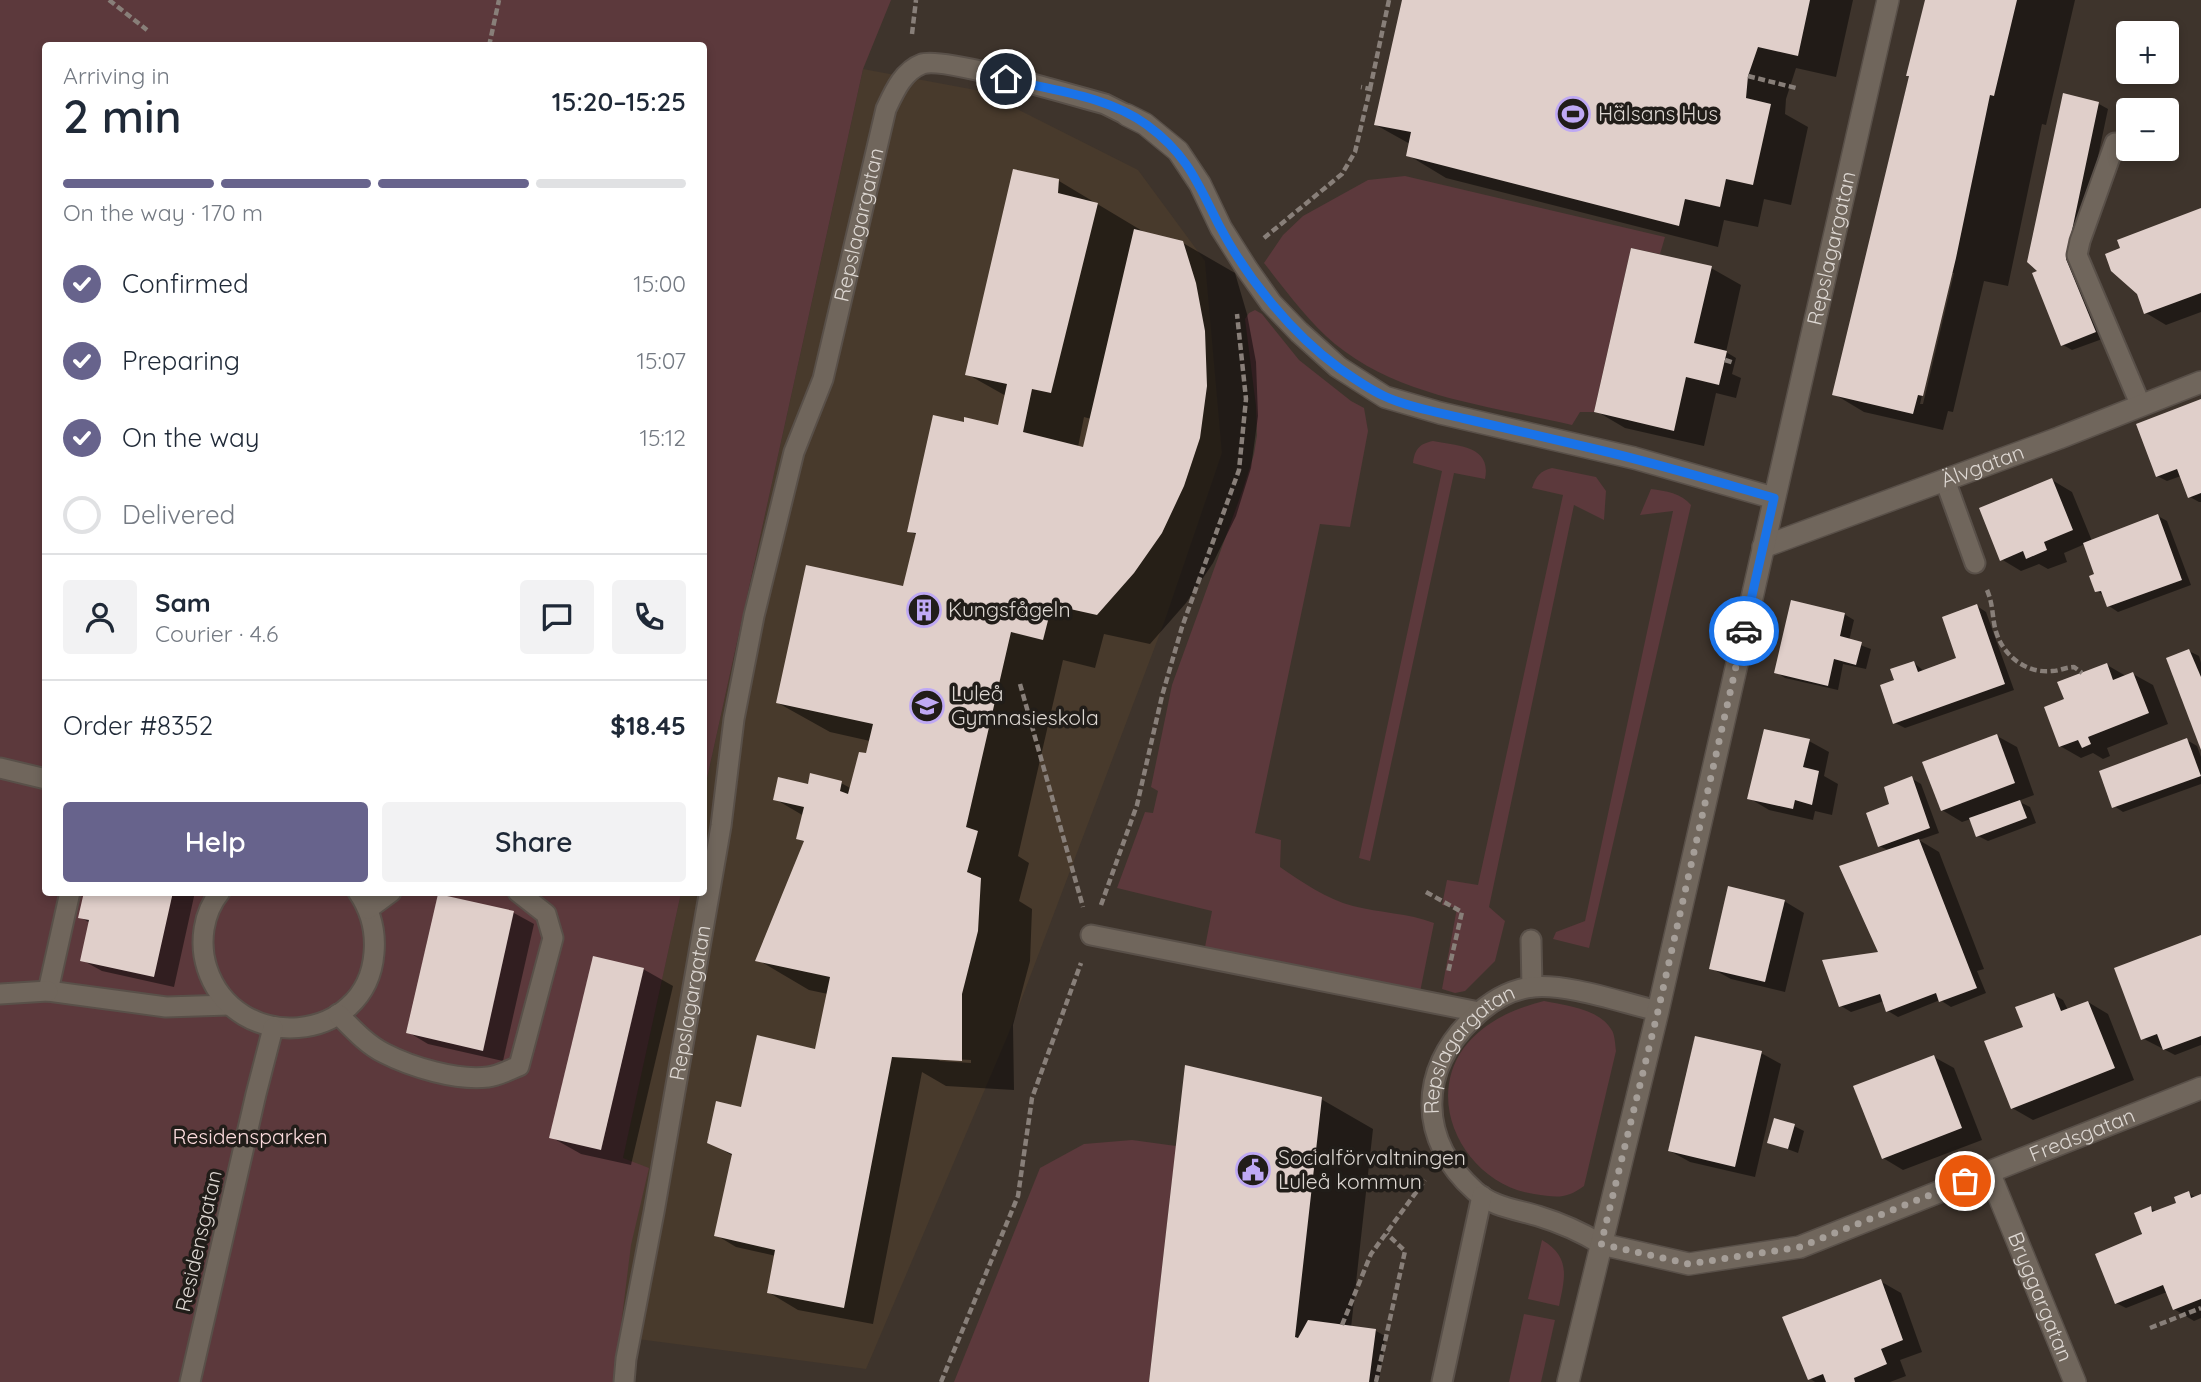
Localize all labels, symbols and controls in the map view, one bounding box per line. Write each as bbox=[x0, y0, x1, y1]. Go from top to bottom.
map controls bbox=[2116, 21, 2179, 161]
button: + bbox=[2116, 21, 2179, 84]
pin bbox=[976, 49, 1036, 109]
icon: home bbox=[987, 60, 1025, 98]
text: Arriving in bbox=[63, 61, 170, 90]
text: 15:20–15:25 bbox=[552, 85, 686, 118]
text: 2 min bbox=[63, 87, 182, 145]
sports icon: Hälsans Hus bbox=[1554, 95, 1592, 133]
button: − bbox=[2116, 98, 2179, 161]
place label: Hälsans Hus bbox=[1598, 100, 1718, 126]
street label: Repslagargatan bbox=[827, 145, 889, 304]
street label: Repslagargatan bbox=[1800, 168, 1861, 328]
text: On the way · 170 m bbox=[63, 198, 263, 227]
icon: check bbox=[63, 265, 101, 303]
text: Confirmed bbox=[122, 267, 249, 300]
text: 15:00 bbox=[633, 269, 686, 298]
icon: check bbox=[63, 342, 101, 380]
text: Preparing bbox=[122, 344, 240, 377]
text: 15:07 bbox=[636, 346, 686, 375]
icon: check bbox=[63, 419, 101, 457]
text: On the way bbox=[122, 421, 260, 454]
text: 15:12 bbox=[639, 423, 686, 452]
street label: Älvgatan bbox=[1937, 438, 2027, 492]
text: Delivered bbox=[122, 498, 235, 531]
button: person bbox=[63, 580, 137, 654]
button: chat bbox=[520, 580, 594, 654]
button: phone bbox=[612, 580, 686, 654]
text: Sam bbox=[155, 586, 211, 619]
building icon: Kungsfågeln bbox=[905, 591, 943, 629]
place label: Kungsfågeln bbox=[948, 596, 1071, 622]
courier bbox=[1709, 596, 1779, 666]
icon: car bbox=[1725, 612, 1763, 650]
text: Courier · 4.6 bbox=[155, 619, 278, 648]
place label: Luleå Gymnasieskola bbox=[951, 680, 1099, 730]
school or university icon: Luleå Gymnasieskola bbox=[908, 687, 946, 725]
text: Order #8352 bbox=[63, 709, 213, 742]
text: $18.45 bbox=[610, 709, 686, 742]
button: Help bbox=[63, 802, 368, 882]
button: Share bbox=[382, 802, 686, 882]
street label: Repslagargatan bbox=[663, 923, 716, 1082]
street label: Repslagargatan bbox=[1418, 978, 1519, 1115]
street label: Fredsgatan bbox=[2025, 1102, 2138, 1167]
park label: Residensparken bbox=[172, 1123, 328, 1149]
place label: Socialförvaltningen Luleå kommun bbox=[1278, 1144, 1466, 1194]
public building icon: Socialförvaltningen Luleå kommun bbox=[1234, 1151, 1272, 1189]
pin bbox=[1935, 1151, 1995, 1211]
icon: bag bbox=[1946, 1162, 1984, 1200]
street label: Residensgatan bbox=[169, 1167, 227, 1314]
street label: Bryggargatan bbox=[2003, 1228, 2079, 1365]

